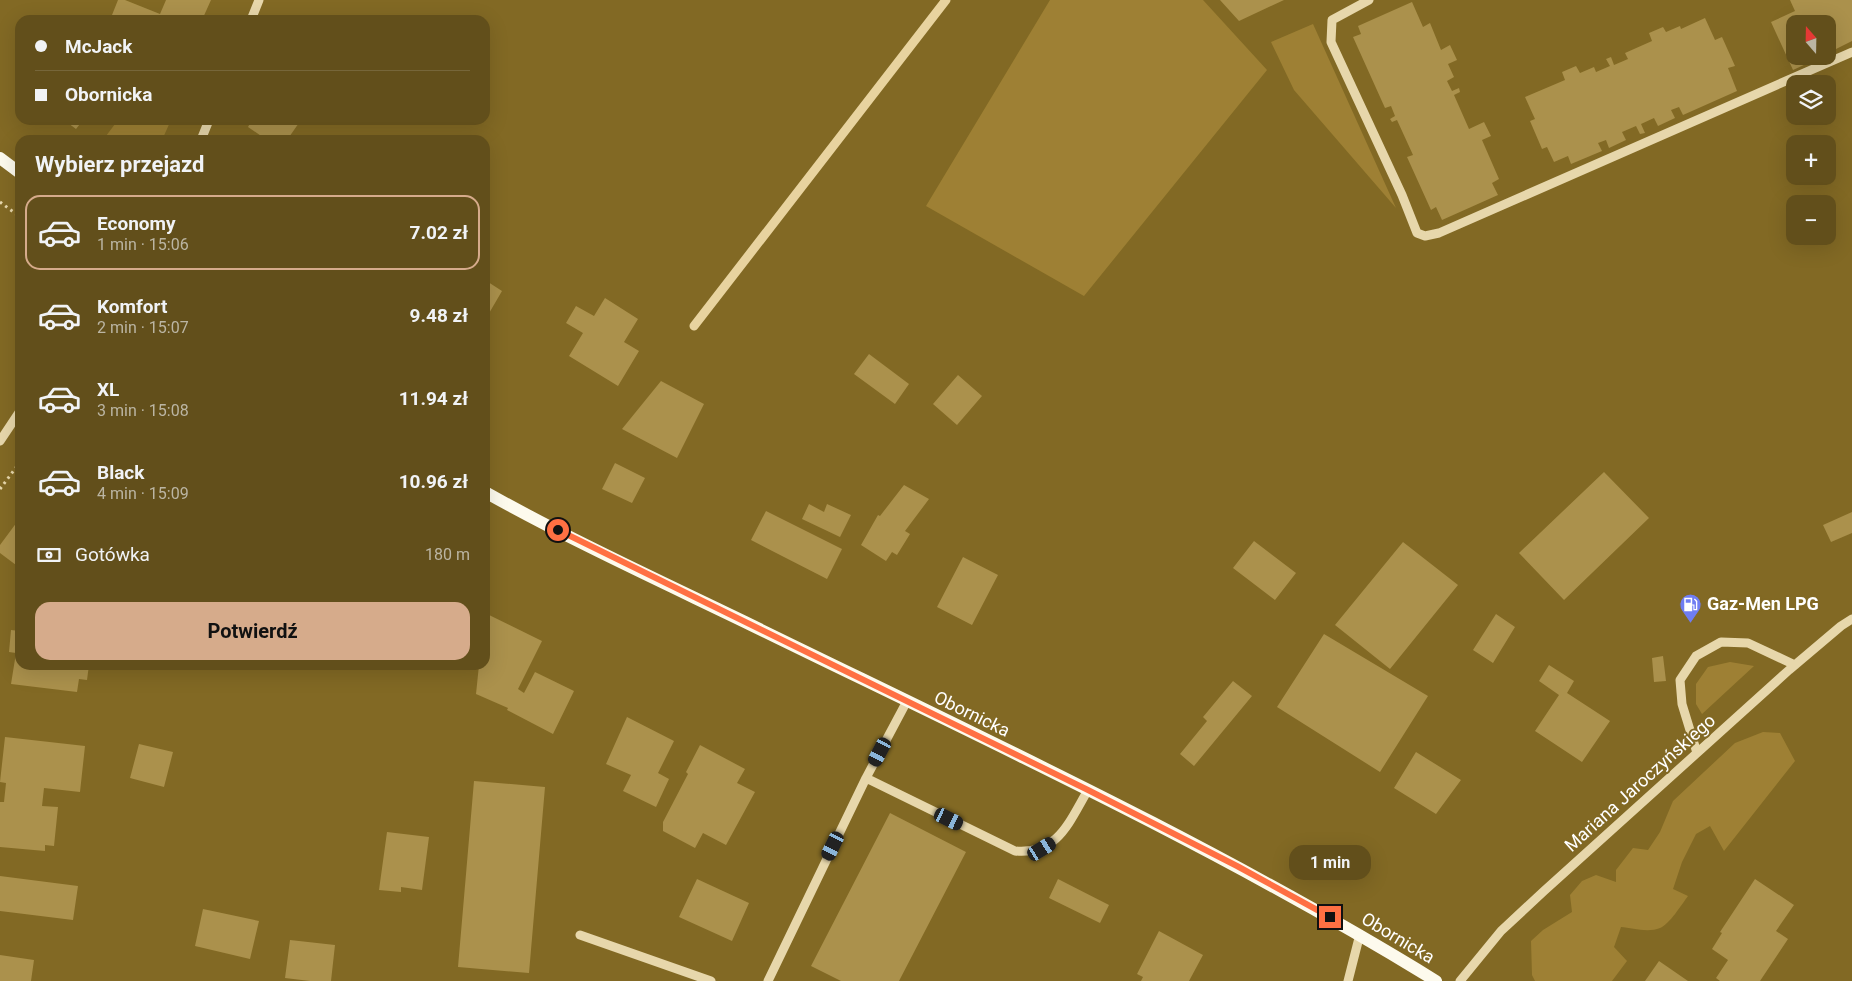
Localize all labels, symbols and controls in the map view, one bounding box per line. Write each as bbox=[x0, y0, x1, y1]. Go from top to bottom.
north arrow bbox=[1786, 15, 1836, 65]
map controls bbox=[1786, 15, 1836, 245]
text: McJack bbox=[65, 35, 132, 58]
button: layers bbox=[1786, 75, 1836, 125]
text: Obornicka bbox=[65, 83, 152, 106]
button: + bbox=[1786, 135, 1836, 185]
text: Wybierz przejazd bbox=[35, 152, 204, 177]
button: − bbox=[1786, 195, 1836, 245]
icon: car bbox=[37, 210, 82, 255]
text: Economy bbox=[97, 212, 176, 235]
text: 7.02 zł bbox=[410, 221, 468, 244]
text: 1 min · 15:06 bbox=[97, 235, 189, 254]
icon: car bbox=[37, 293, 82, 338]
text: Komfort bbox=[97, 295, 167, 318]
text: 9.48 zł bbox=[410, 304, 468, 327]
text: 2 min · 15:07 bbox=[97, 318, 189, 337]
icon: car bbox=[37, 376, 82, 421]
text: XL bbox=[97, 378, 119, 401]
text: 11.94 zł bbox=[399, 387, 468, 410]
text: 3 min · 15:08 bbox=[97, 401, 189, 420]
icon: car bbox=[37, 459, 82, 504]
text: Black bbox=[97, 461, 144, 484]
text: 10.96 zł bbox=[399, 470, 468, 493]
text: 4 min · 15:09 bbox=[97, 484, 189, 503]
route start bbox=[547, 519, 569, 541]
icon: cash bbox=[35, 541, 63, 569]
text: Gotówka bbox=[75, 543, 150, 566]
text: 180 m bbox=[425, 545, 470, 564]
fuel station icon: Gaz-Men LPG bbox=[1679, 592, 1703, 623]
place label: Gaz-Men LPG bbox=[1707, 593, 1819, 614]
button: Potwierdź bbox=[35, 602, 470, 660]
street label: Obornicka bbox=[931, 686, 1013, 741]
street label: Mariana Jaroczyńskiego bbox=[1560, 709, 1719, 856]
car bbox=[866, 735, 893, 769]
car bbox=[932, 806, 965, 832]
car bbox=[819, 829, 846, 863]
car bbox=[1025, 835, 1058, 863]
callout: 1 min bbox=[1289, 844, 1371, 880]
text: 1 min bbox=[1310, 853, 1350, 872]
route end bbox=[1319, 906, 1341, 928]
street label: Obornicka bbox=[1358, 908, 1439, 968]

